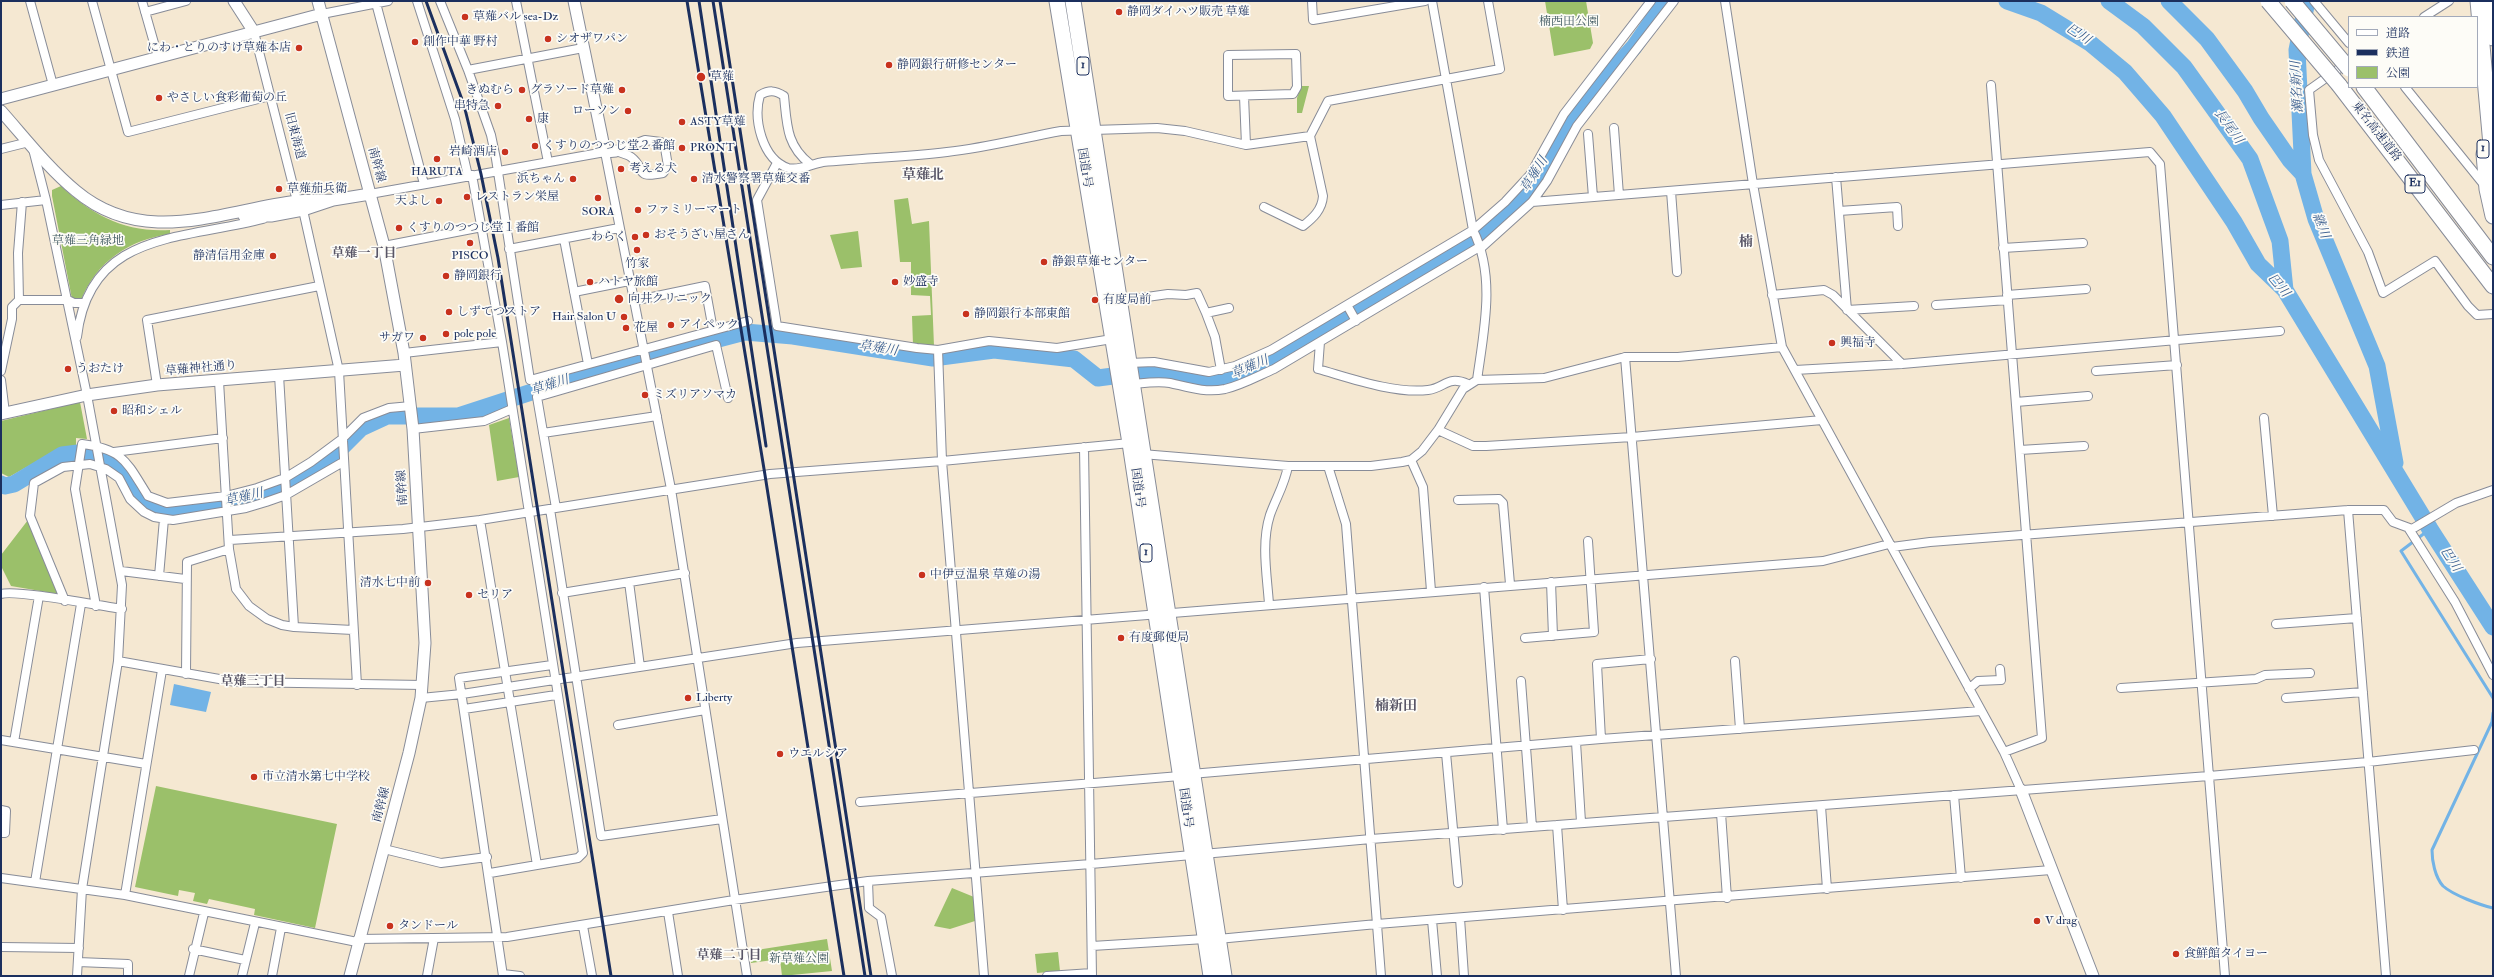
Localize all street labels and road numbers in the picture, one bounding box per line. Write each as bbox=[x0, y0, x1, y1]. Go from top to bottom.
road number: 1 bbox=[1077, 57, 1089, 75]
street label: 東名高速道路 bbox=[2348, 99, 2404, 165]
street label: 旧東海道 bbox=[281, 111, 307, 161]
road number: 1 bbox=[2477, 140, 2489, 158]
street label: 南幹線 bbox=[364, 146, 388, 184]
street label: 国道1号 bbox=[1074, 147, 1094, 189]
road number: E1 bbox=[2405, 175, 2425, 193]
street label: 草薙神社通り bbox=[165, 359, 237, 379]
street label: 国道1号 bbox=[1127, 467, 1147, 509]
street label: 南幹線 bbox=[395, 470, 411, 506]
road number: 1 bbox=[1140, 544, 1152, 562]
street label: 南幹線 bbox=[370, 786, 394, 824]
street label: 国道1号 bbox=[1175, 787, 1195, 829]

